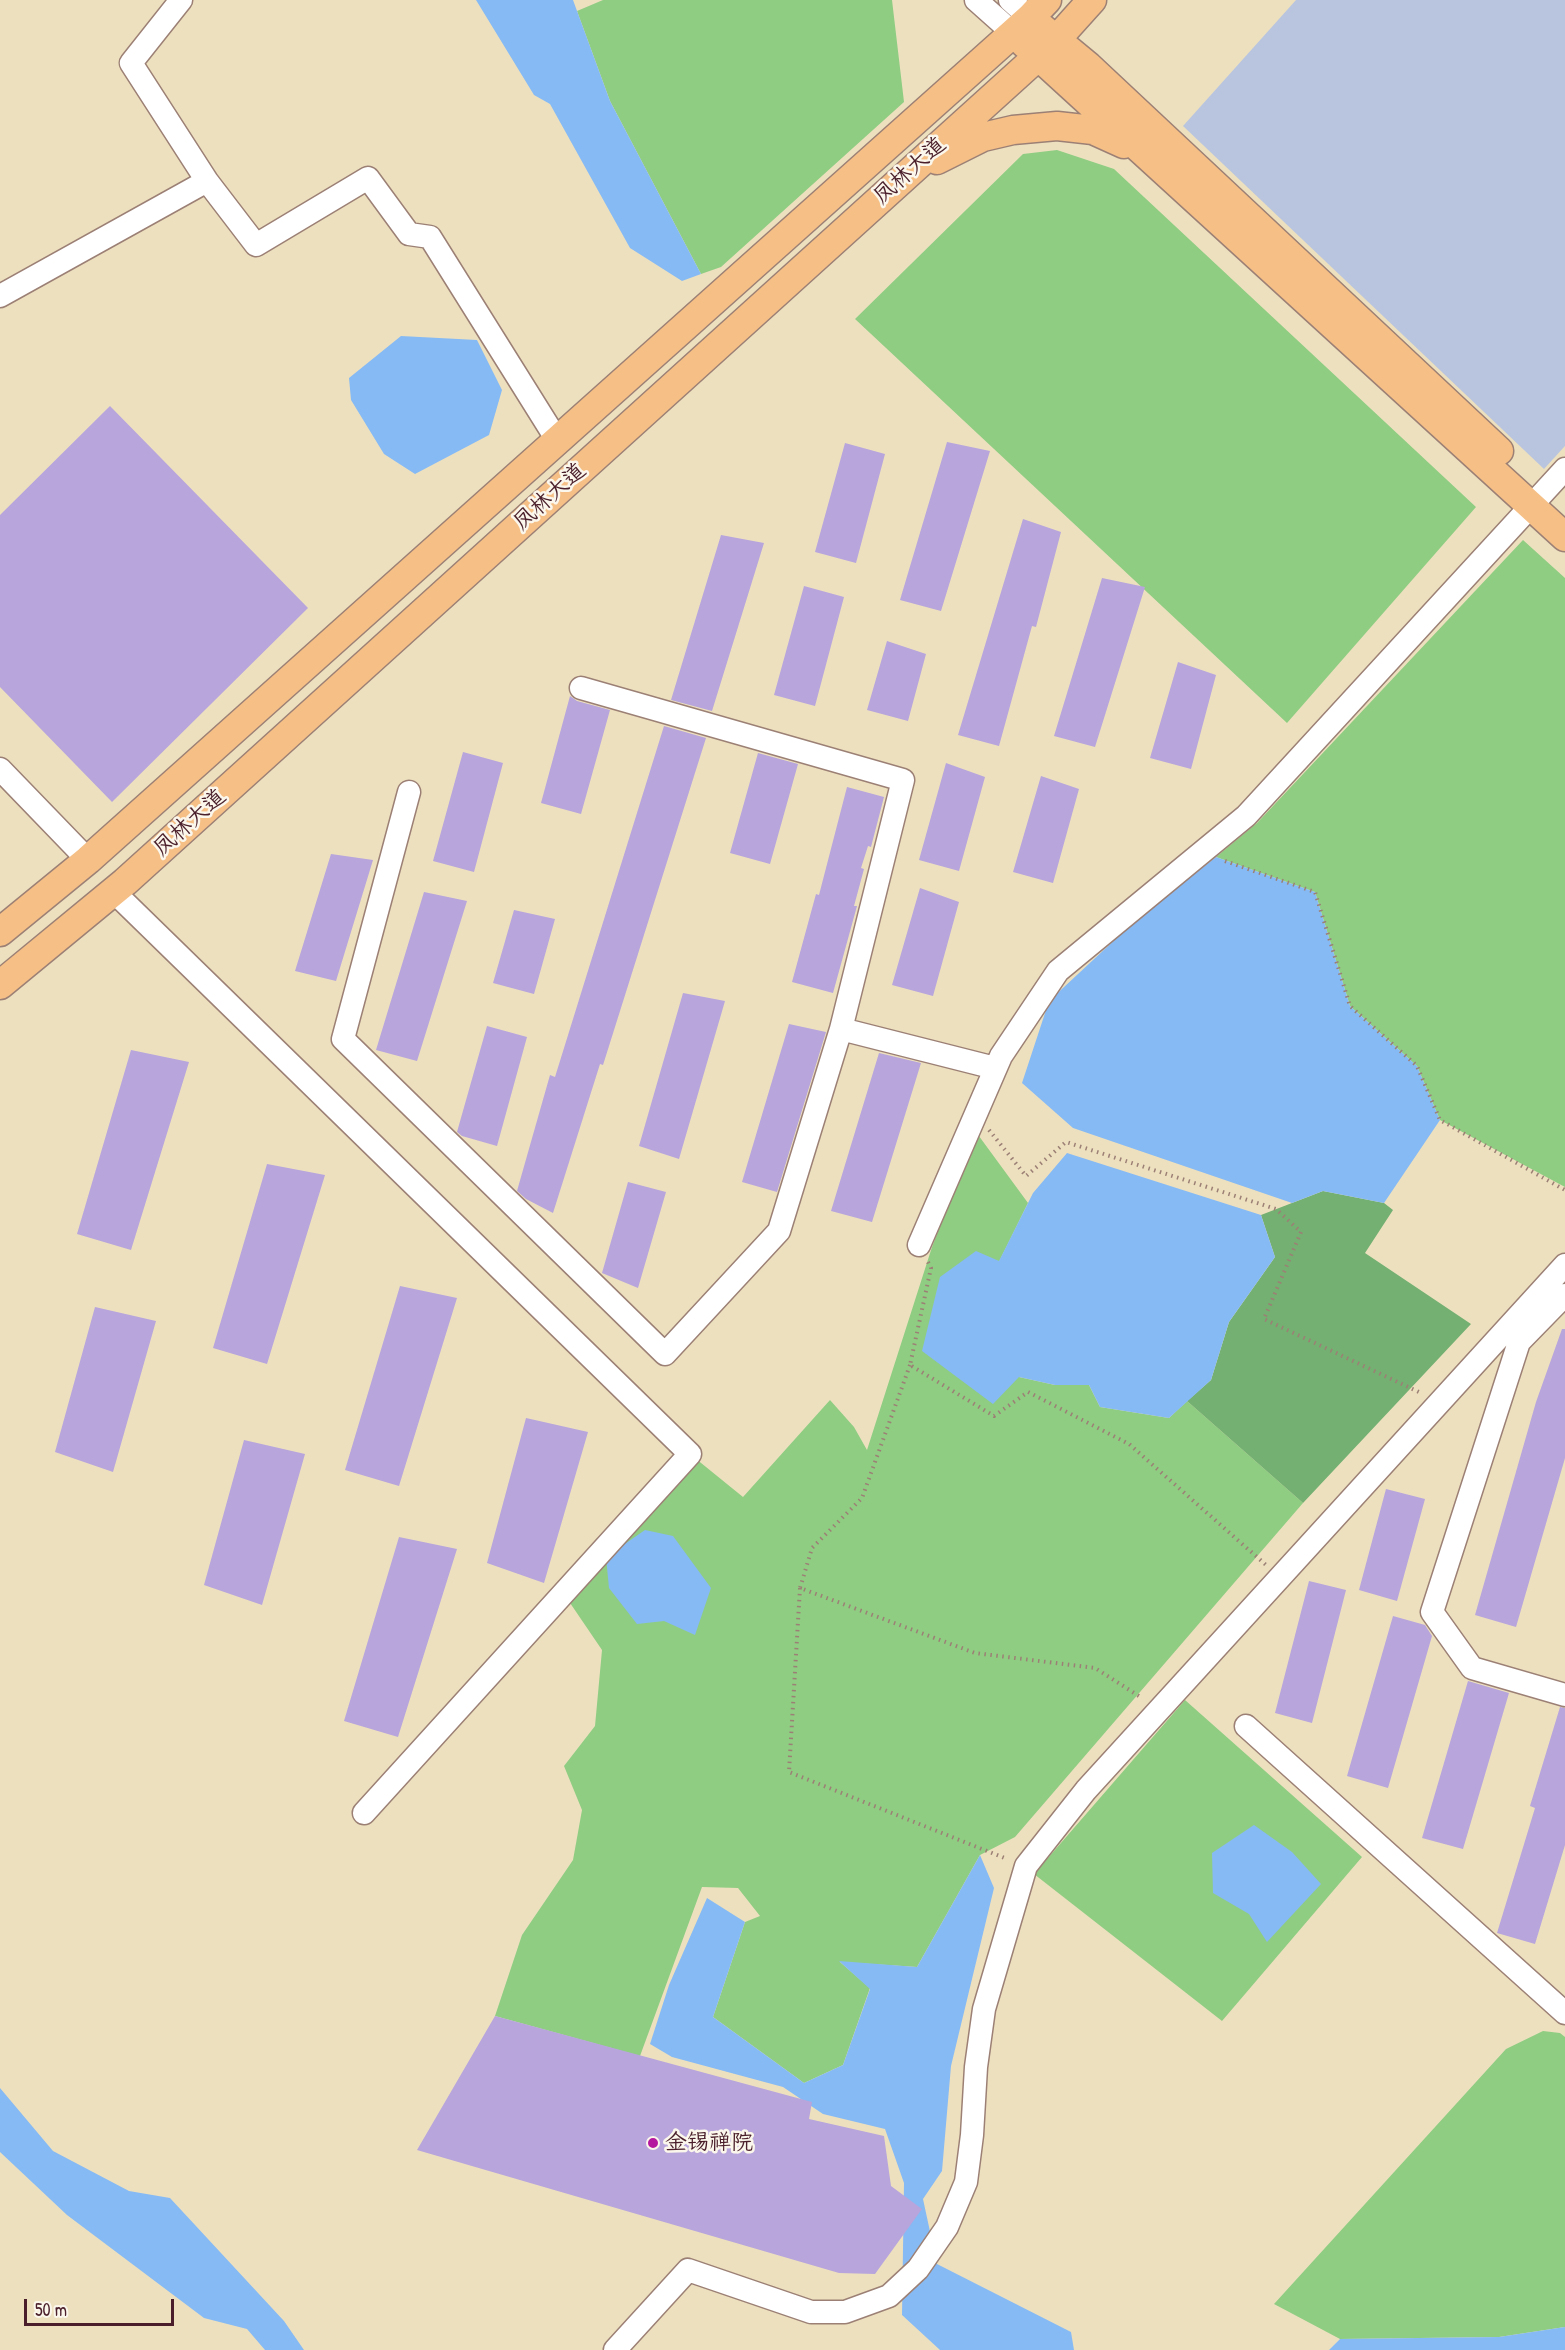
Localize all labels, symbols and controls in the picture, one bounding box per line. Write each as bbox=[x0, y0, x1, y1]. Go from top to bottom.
street label: 凤林大道 bbox=[868, 132, 952, 210]
street label: 凤林大道 bbox=[508, 458, 592, 536]
street label: 凤林大道 bbox=[148, 784, 232, 862]
place label: 金锡禅院 bbox=[665, 2130, 753, 2156]
marker: 金锡禅院 bbox=[646, 2136, 660, 2150]
scale bar bbox=[27, 2287, 177, 2325]
text: 50 m bbox=[35, 2297, 67, 2322]

